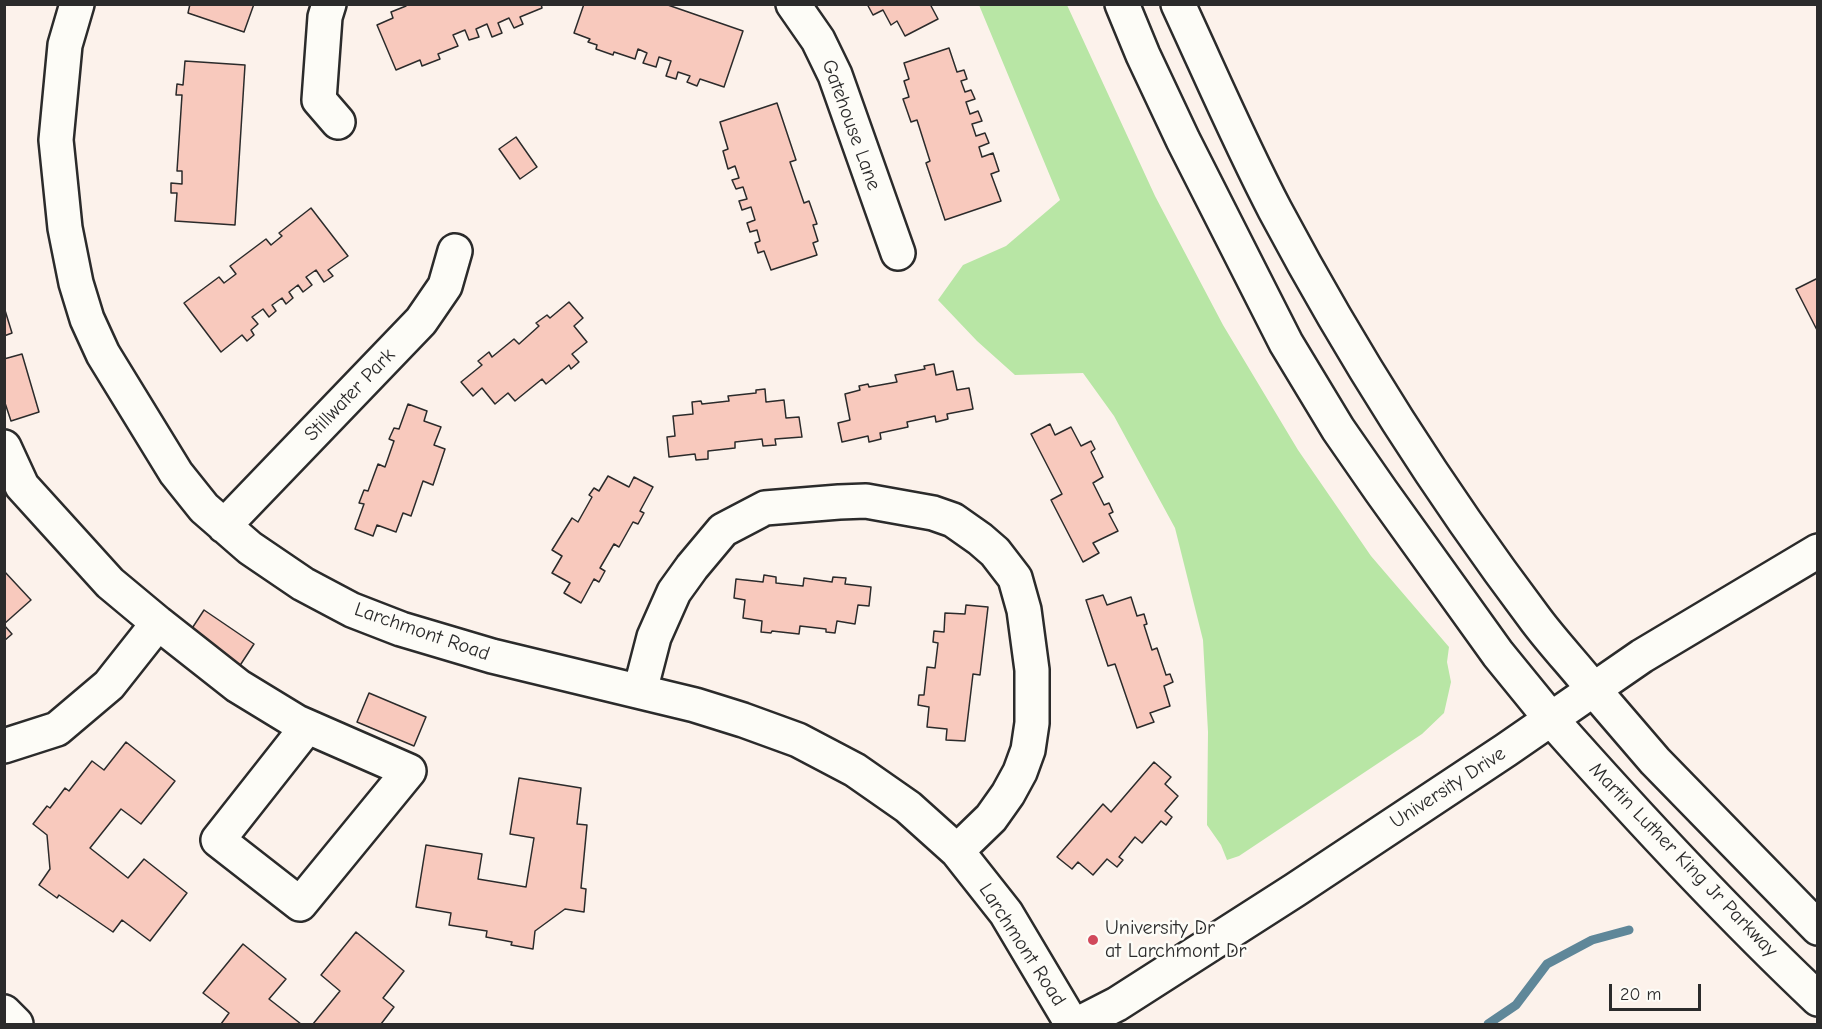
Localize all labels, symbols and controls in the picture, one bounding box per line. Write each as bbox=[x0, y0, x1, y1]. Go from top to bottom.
street label: Gatehouse Lane bbox=[816, 56, 886, 194]
street label: Stillwater Park bbox=[300, 343, 400, 447]
street label: Larchmont Road bbox=[351, 598, 493, 666]
street label: University Drive bbox=[1386, 742, 1510, 834]
street label: Martin Luther King Jr Parkway bbox=[1584, 758, 1782, 962]
street label: Larchmont Road bbox=[973, 879, 1071, 1011]
place label: University Dr at Larchmont Dr bbox=[1105, 916, 1246, 963]
marker: University Dr at Larchmont Dr bbox=[1086, 933, 1100, 947]
scale bar bbox=[1612, 972, 1704, 1010]
text: 20 m bbox=[1620, 984, 1661, 1005]

